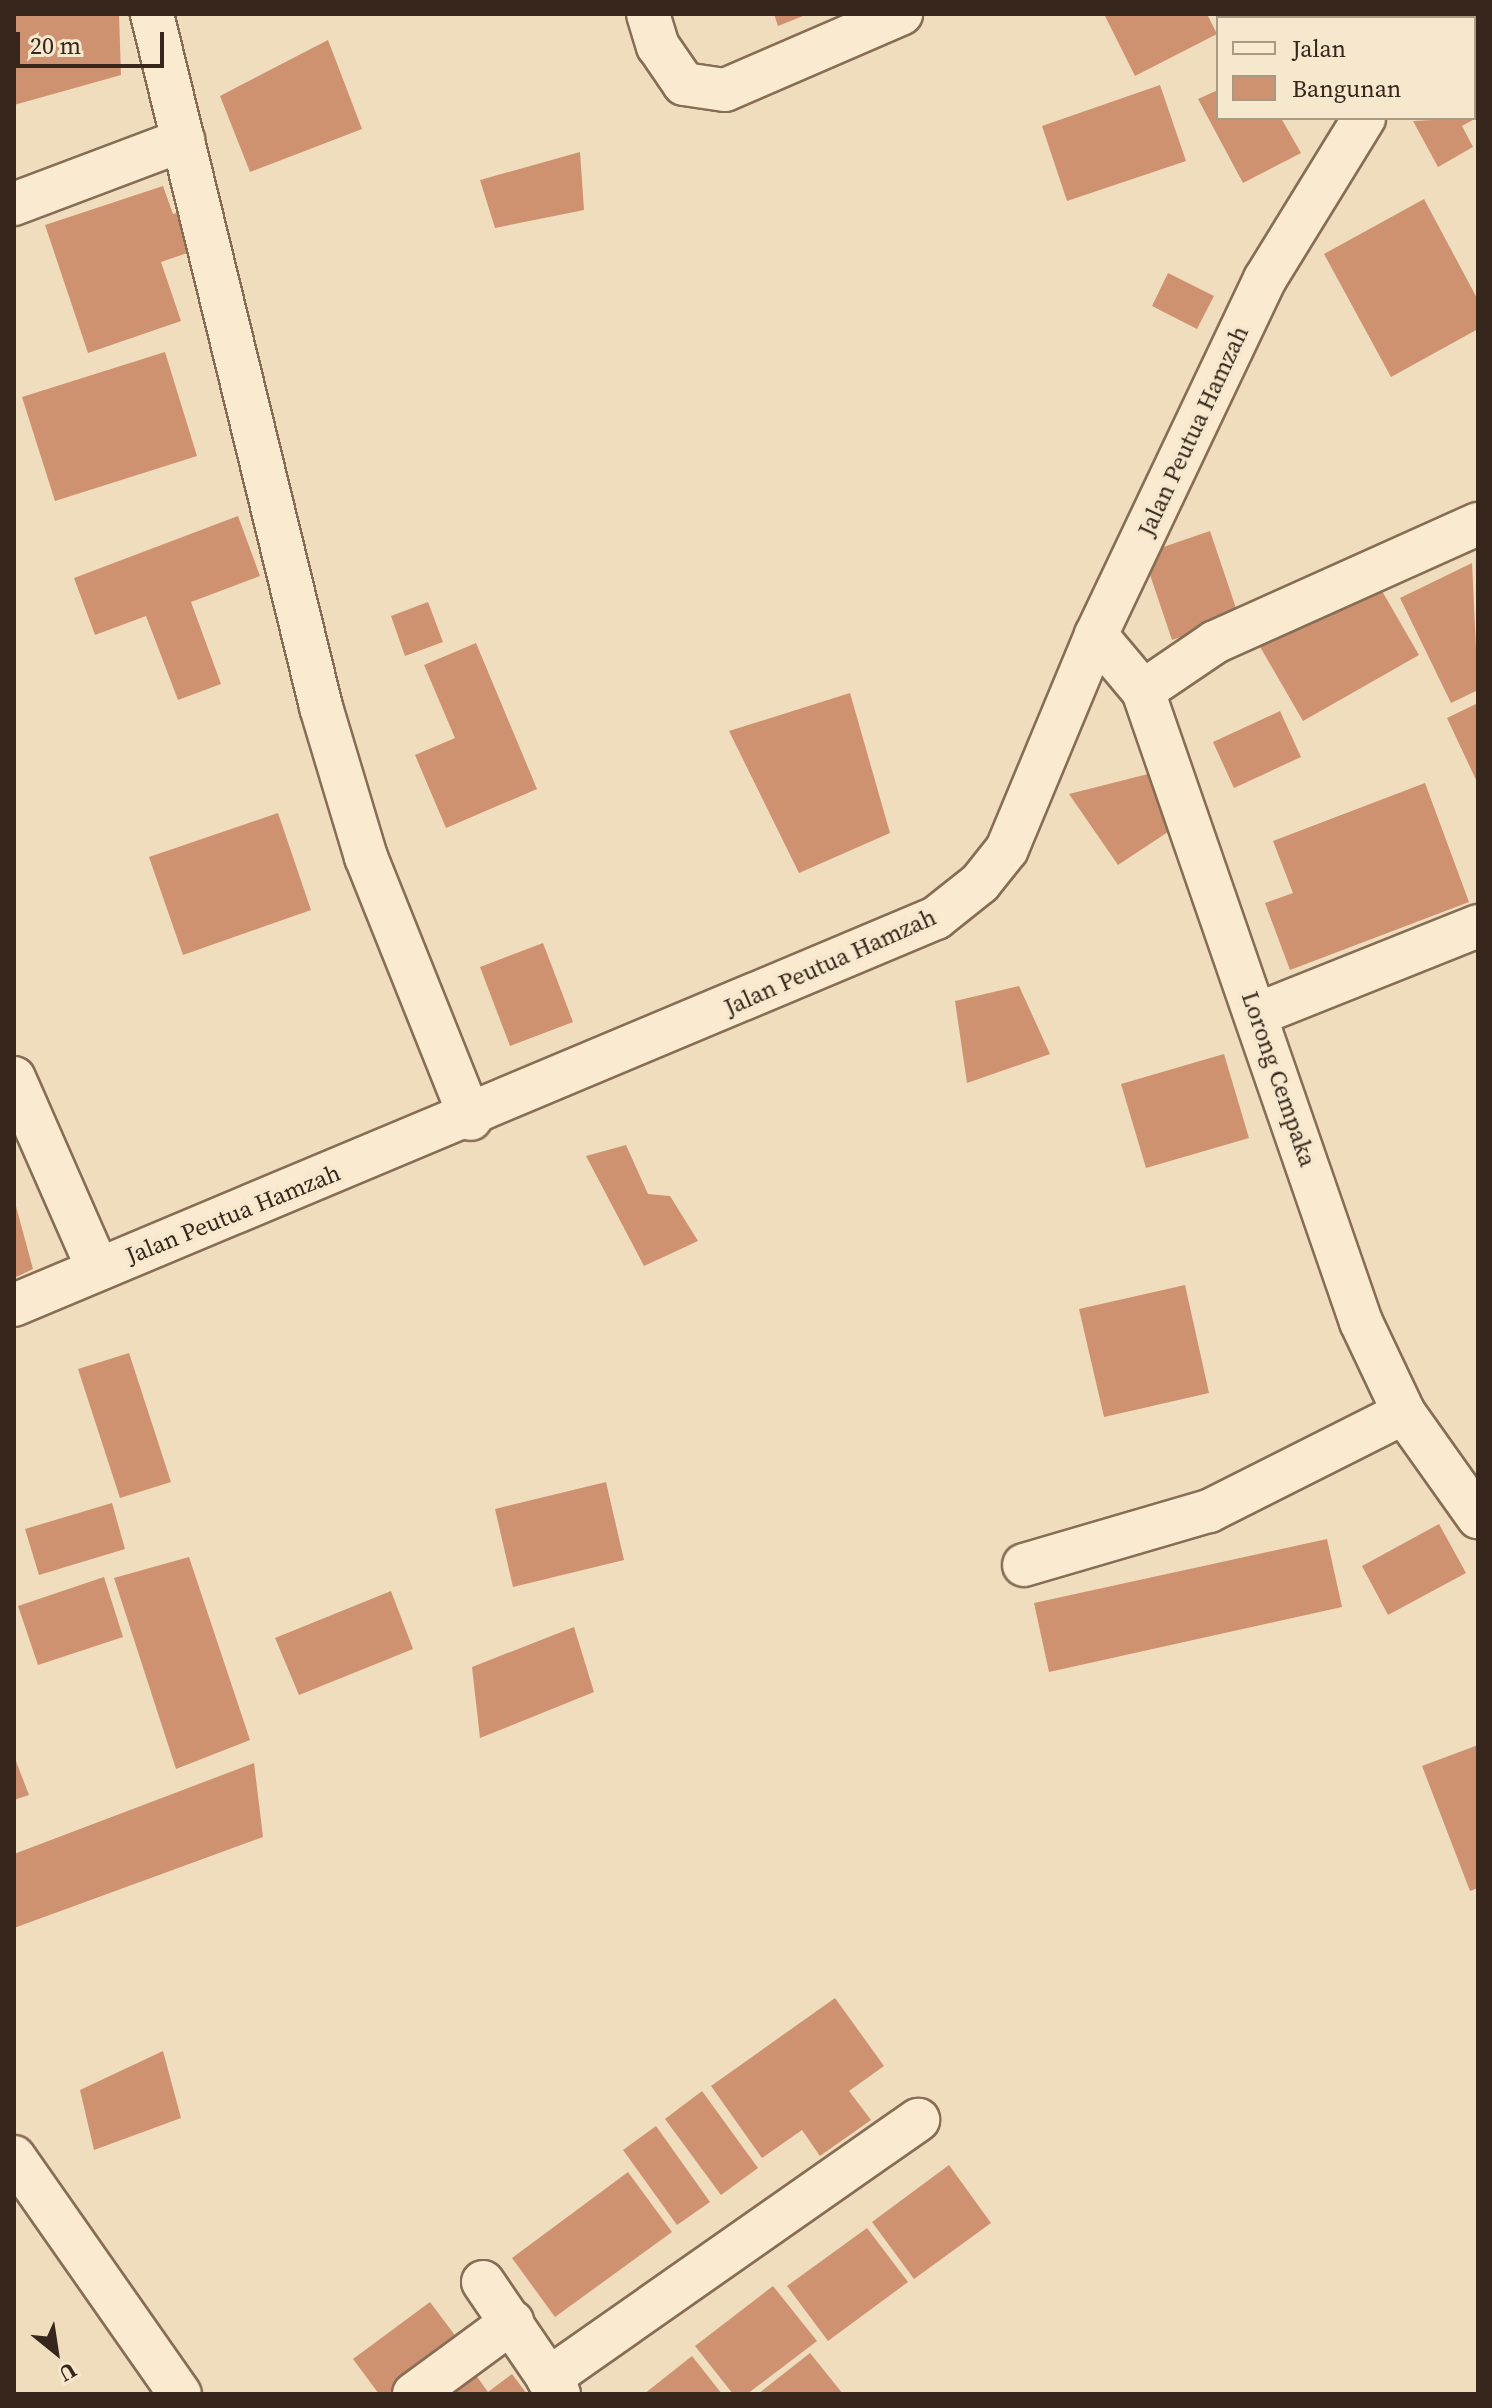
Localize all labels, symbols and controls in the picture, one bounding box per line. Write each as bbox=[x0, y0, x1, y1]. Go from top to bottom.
scale bar bbox=[20, 16, 168, 66]
legend bbox=[1216, 16, 1476, 120]
text: 20 m bbox=[30, 29, 81, 62]
text: Jalan bbox=[1292, 32, 1346, 65]
text: Bangunan bbox=[1292, 72, 1401, 105]
street label: Jalan Peutua Hamzah bbox=[1132, 321, 1254, 541]
street label: Jalan Peutua Hamzah bbox=[720, 902, 940, 1022]
street label: Lorong Cempaka bbox=[1236, 988, 1322, 1170]
street label: Jalan Peutua Hamzah bbox=[121, 1158, 345, 1270]
north arrow bbox=[16, 2312, 96, 2392]
text: U bbox=[54, 2356, 82, 2390]

